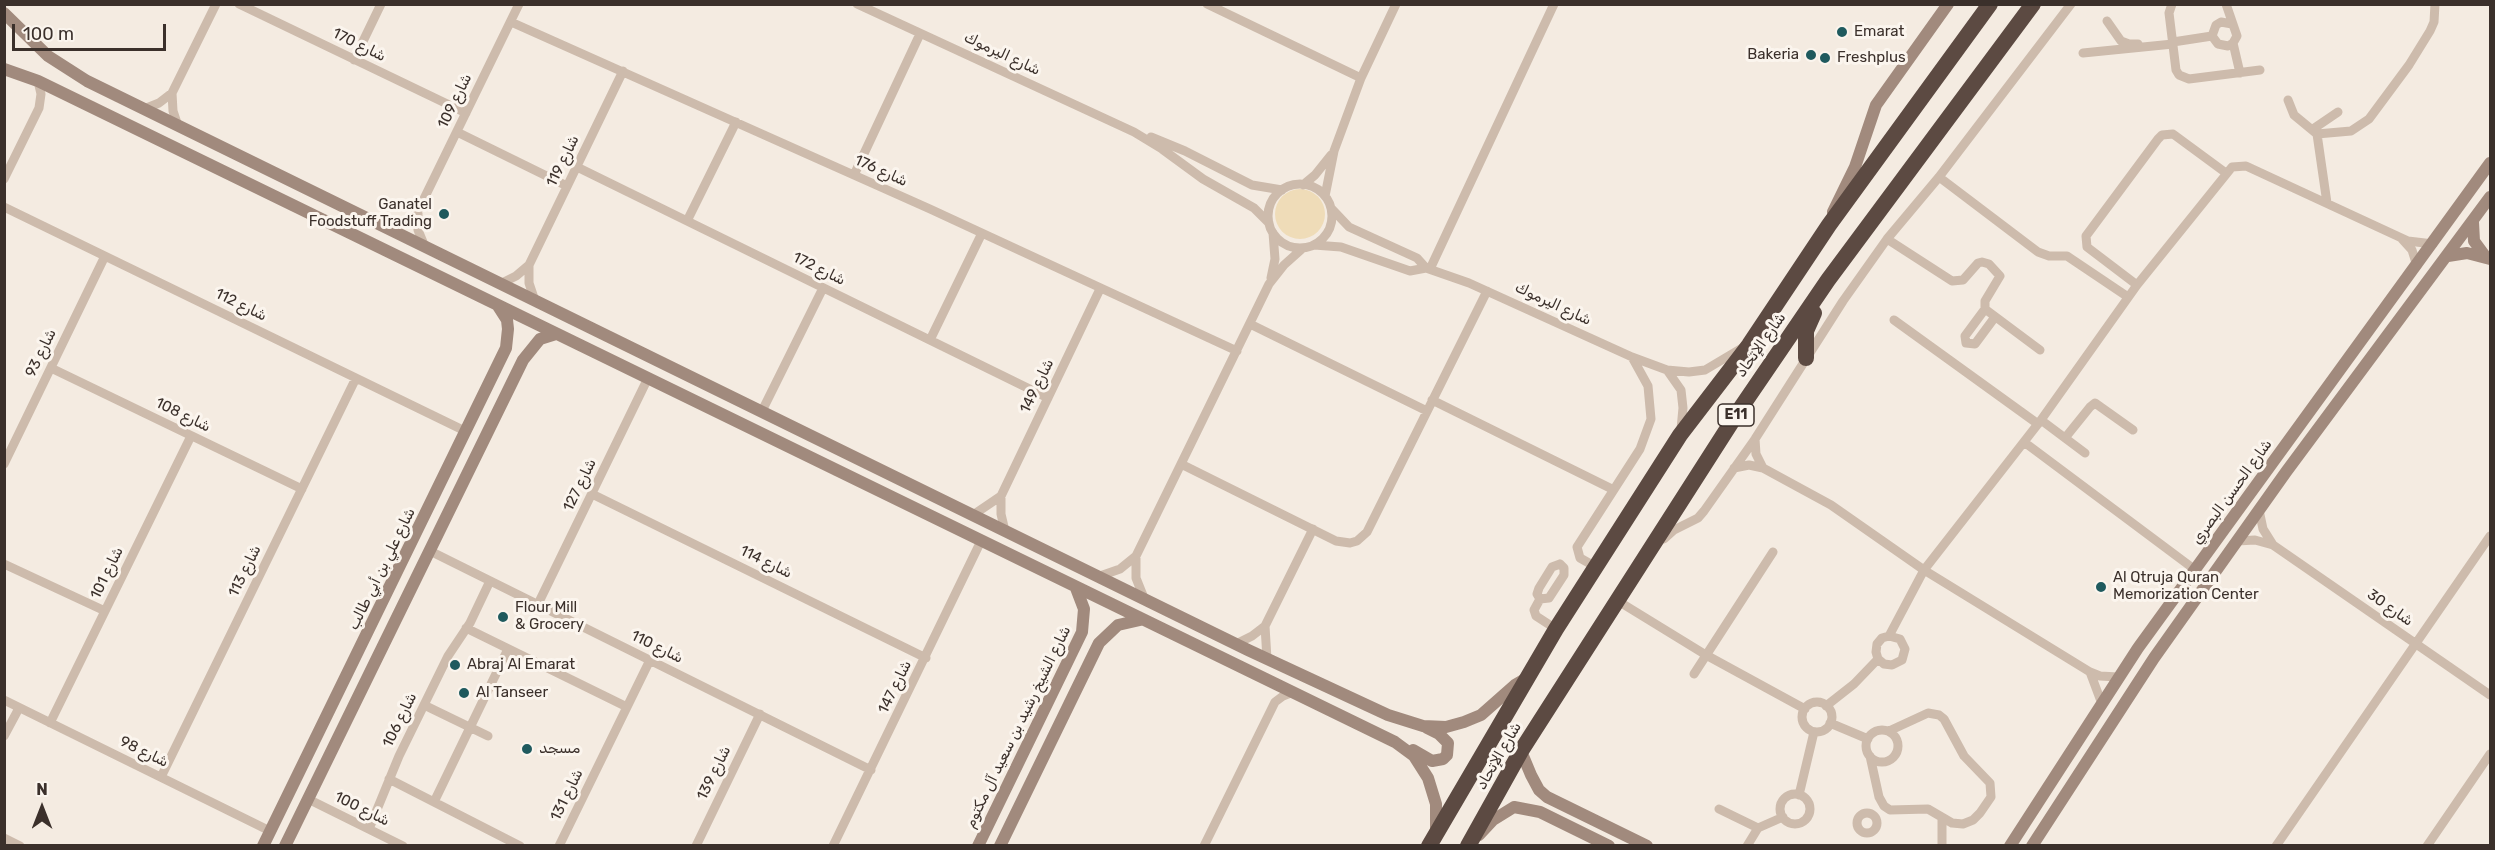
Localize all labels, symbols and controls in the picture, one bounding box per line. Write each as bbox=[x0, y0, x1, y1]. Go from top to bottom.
scale bar bbox=[15, 12, 170, 50]
text: 100 m bbox=[23, 23, 74, 45]
place label: Emarat bbox=[1854, 23, 1904, 41]
street label: شارع 170 bbox=[329, 24, 389, 66]
marker: Emarat bbox=[1835, 25, 1849, 39]
street label: شارع اليرموك bbox=[961, 28, 1043, 80]
place label: Bakeria bbox=[1747, 46, 1799, 64]
marker: Bakeria bbox=[1804, 48, 1818, 62]
place label: Freshplus bbox=[1837, 49, 1906, 67]
marker: Freshplus bbox=[1818, 51, 1832, 65]
street label: شارع 109 bbox=[434, 71, 476, 131]
street label: شارع 119 bbox=[543, 132, 583, 190]
street label: شارع 176 bbox=[852, 151, 910, 191]
place label: Ganatel Foodstuff Trading bbox=[309, 196, 432, 231]
marker: Ganatel Foodstuff Trading bbox=[437, 207, 451, 221]
street label: شارع 172 bbox=[790, 249, 848, 289]
street label: شارع اليرموك bbox=[1512, 278, 1594, 330]
street label: شارع 112 bbox=[212, 285, 270, 325]
street label: شارع الإتحاد bbox=[1732, 309, 1790, 381]
street label: شارع 93 bbox=[22, 326, 60, 380]
street label: شارع 149 bbox=[1016, 356, 1058, 416]
street label: شارع 108 bbox=[153, 394, 213, 436]
road number: E11 bbox=[1718, 404, 1754, 426]
street label: شارع الحسن البصري bbox=[2188, 436, 2276, 548]
street label: شارع 127 bbox=[560, 456, 600, 514]
street label: شارع علي بن أبي طالب bbox=[345, 505, 419, 633]
street label: شارع 113 bbox=[225, 542, 265, 600]
street label: شارع 114 bbox=[737, 542, 795, 582]
street label: شارع 101 bbox=[87, 544, 127, 602]
place label: Al Qtruja Quran Memorization Center bbox=[2113, 569, 2259, 604]
marker: Al Qtruja Quran Memorization Center bbox=[2094, 580, 2108, 594]
street label: شارع 30 bbox=[2363, 586, 2417, 630]
place label: Flour Mill & Grocery bbox=[515, 599, 584, 634]
marker: Flour Mill & Grocery bbox=[496, 610, 510, 624]
street label: شارع الشيخ رشيد بن سعيد آل مكتوم bbox=[961, 623, 1075, 831]
street label: شارع 110 bbox=[628, 627, 686, 667]
place label: Abraj Al Emarat bbox=[467, 656, 575, 674]
marker: Abraj Al Emarat bbox=[448, 658, 462, 672]
street label: شارع 147 bbox=[874, 658, 916, 716]
place label: Al Tanseer bbox=[476, 684, 548, 702]
marker: Al Tanseer bbox=[457, 686, 471, 700]
street label: شارع 106 bbox=[379, 690, 421, 750]
street label: شارع الإتحاد bbox=[1472, 719, 1526, 793]
street label: شارع 98 bbox=[117, 733, 171, 771]
place label: مسجد bbox=[539, 740, 580, 758]
marker: مسجد bbox=[520, 742, 534, 756]
street label: شارع 139 bbox=[693, 743, 735, 803]
street label: شارع 131 bbox=[547, 766, 587, 824]
north arrow bbox=[12, 778, 72, 838]
text: N bbox=[36, 780, 48, 799]
street label: شارع 100 bbox=[332, 788, 392, 830]

